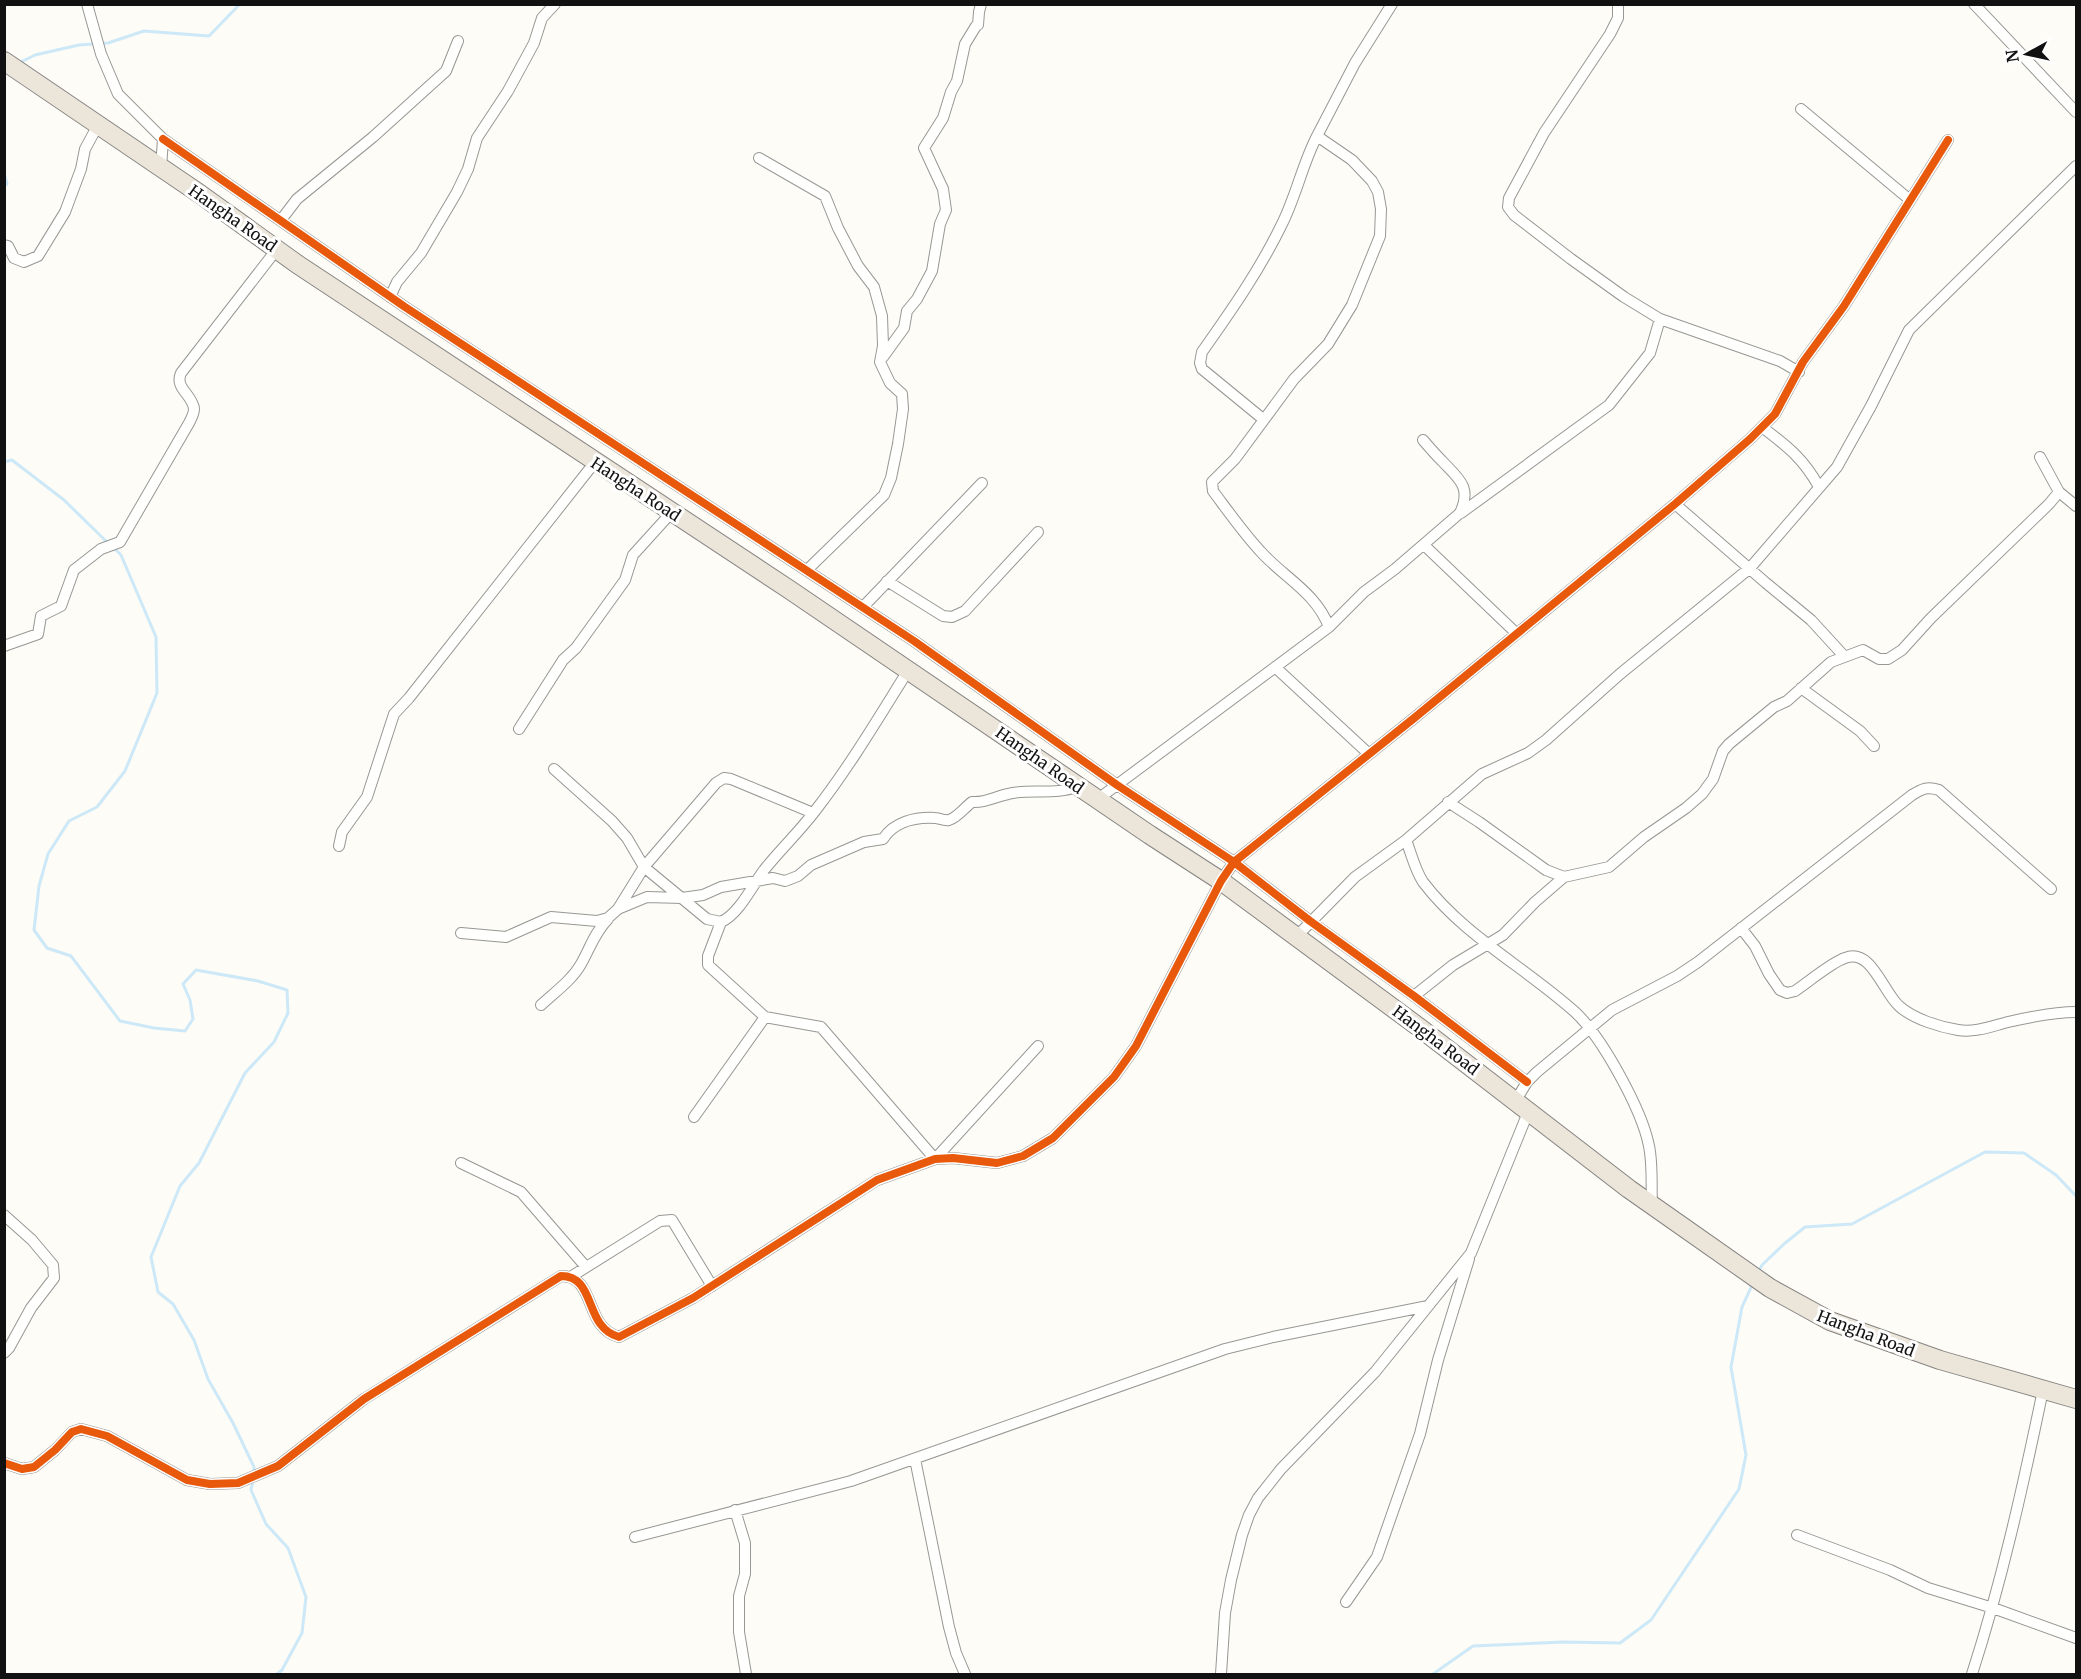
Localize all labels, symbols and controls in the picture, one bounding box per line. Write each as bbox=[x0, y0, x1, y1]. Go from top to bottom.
north arrow bbox=[1997, 24, 2057, 84]
text: N bbox=[2001, 48, 2023, 64]
street label: Hangha Road bbox=[185, 180, 281, 256]
street label: Hangha Road bbox=[587, 453, 685, 526]
street label: Hangha Road bbox=[992, 722, 1088, 798]
street label: Hangha Road bbox=[1389, 1001, 1483, 1079]
street label: Hangha Road bbox=[1814, 1305, 1918, 1361]

